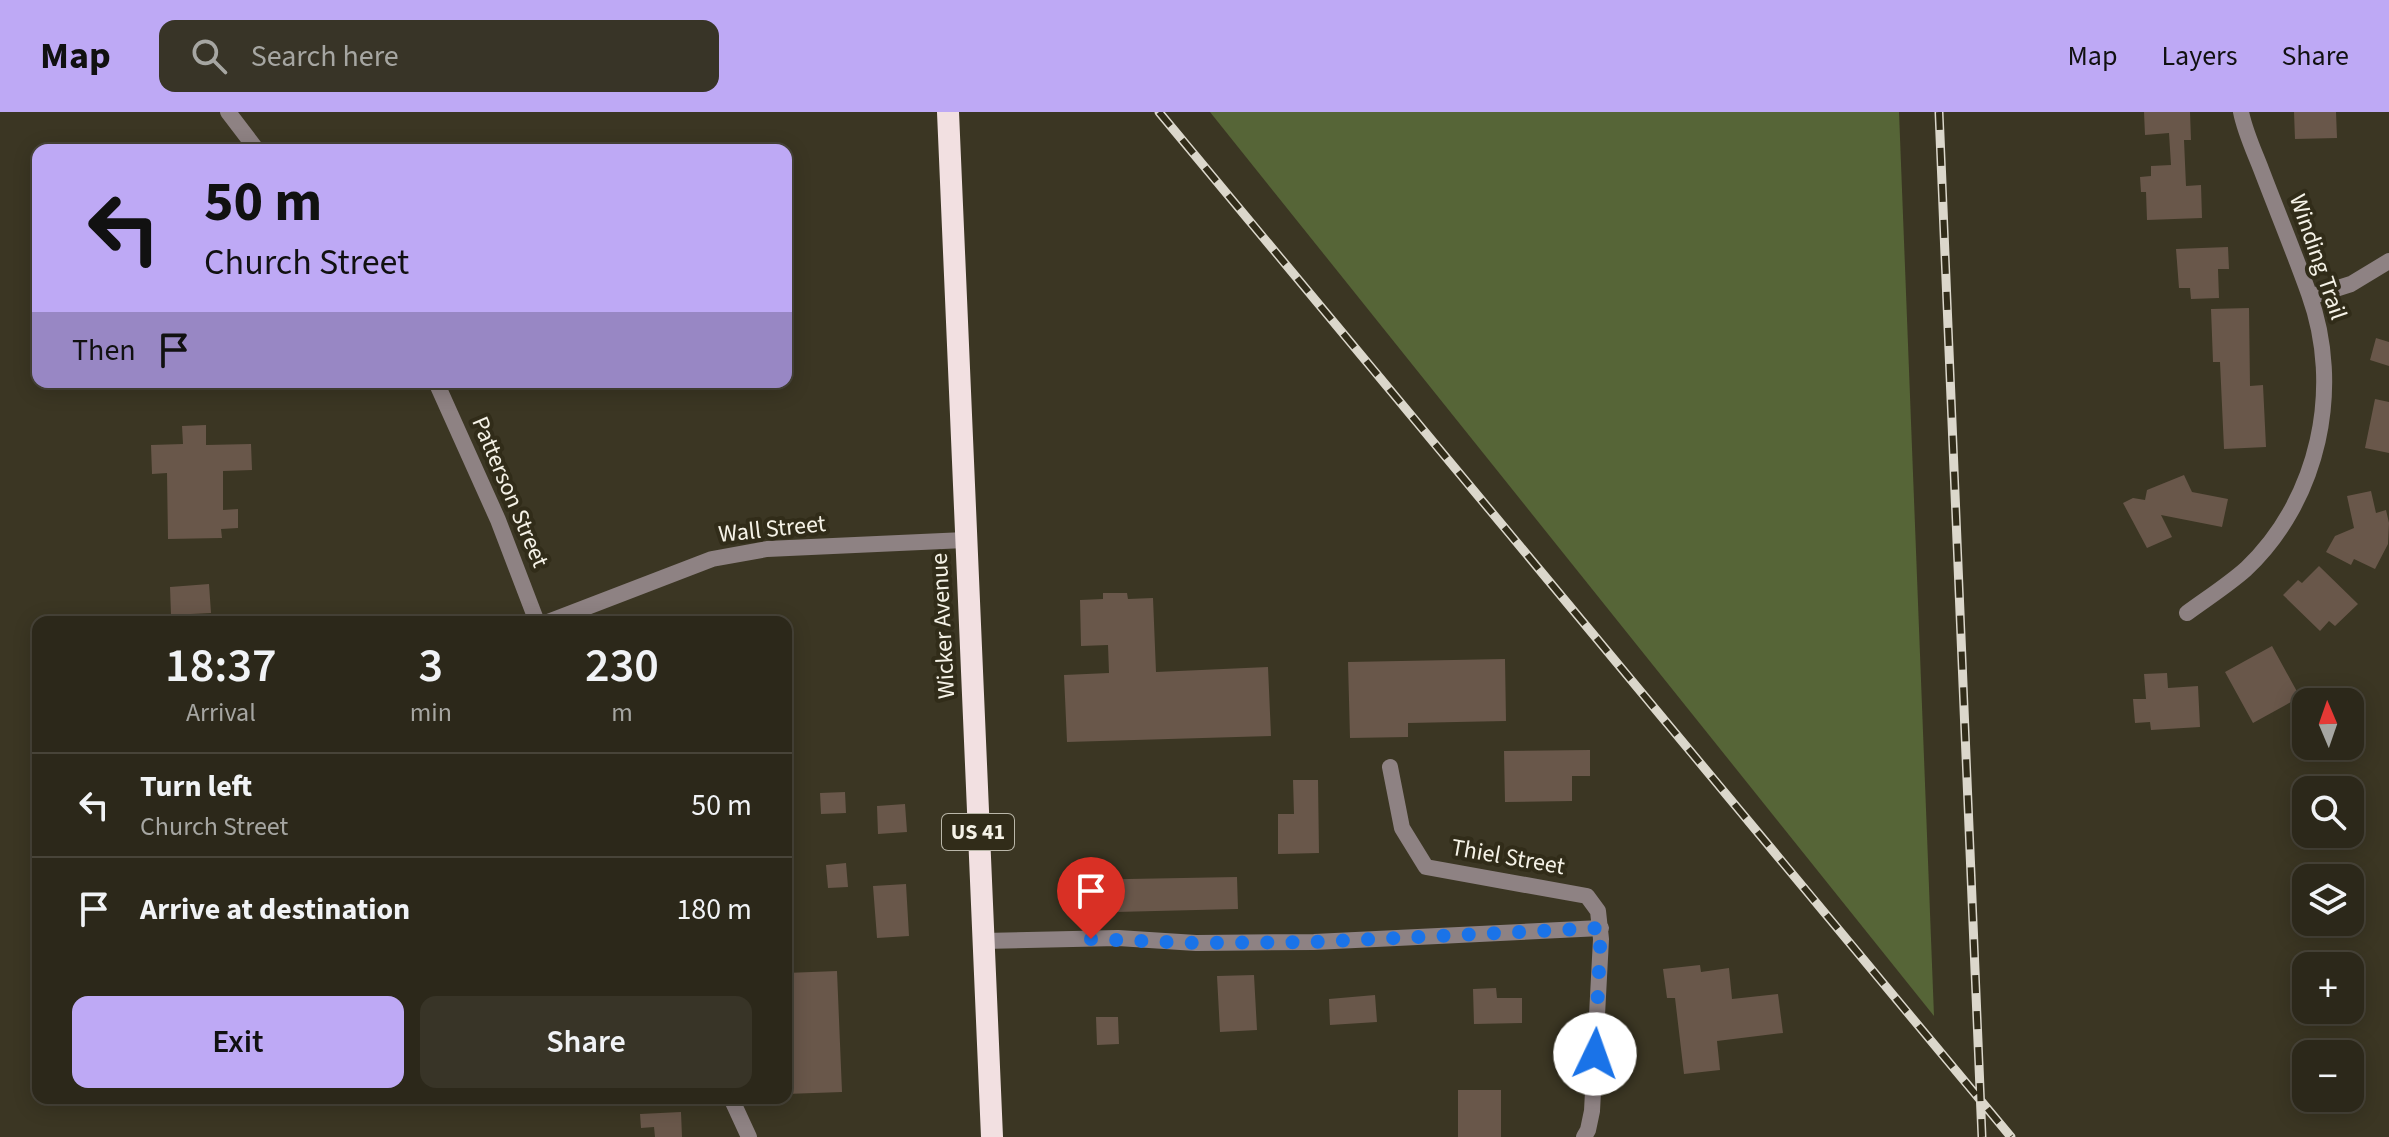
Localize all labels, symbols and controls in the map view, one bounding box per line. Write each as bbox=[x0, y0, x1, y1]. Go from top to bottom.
search box bbox=[159, 20, 719, 92]
text: Map bbox=[40, 29, 111, 83]
icon: search bbox=[187, 34, 231, 78]
text: Search here bbox=[251, 35, 399, 78]
text: Map bbox=[2067, 36, 2117, 76]
text: Layers bbox=[2161, 36, 2237, 76]
text: Share bbox=[2281, 36, 2349, 76]
text: 50 m bbox=[204, 163, 322, 242]
icon: left bbox=[72, 176, 176, 280]
street label: Winding Trail bbox=[2280, 189, 2356, 325]
text: Church Street bbox=[204, 237, 409, 288]
icon: arrive bbox=[152, 328, 196, 372]
text: Then bbox=[72, 329, 136, 372]
street label: Patterson Street bbox=[462, 411, 558, 573]
street label: Wall Street bbox=[717, 506, 827, 552]
street label: Wicker Avenue bbox=[922, 552, 964, 700]
text: 18:37 bbox=[165, 632, 277, 700]
text: 3 bbox=[419, 632, 443, 700]
text: 230 bbox=[585, 632, 659, 700]
north arrow bbox=[2292, 688, 2364, 760]
map controls bbox=[2292, 688, 2364, 1112]
text: Arrival bbox=[186, 694, 256, 731]
text: min bbox=[410, 694, 452, 731]
text: m bbox=[611, 694, 633, 731]
text: Turn left bbox=[140, 765, 252, 808]
button: search bbox=[2292, 776, 2364, 848]
icon: left bbox=[72, 783, 116, 827]
text: 50 m bbox=[691, 784, 752, 827]
text: Church Street bbox=[140, 808, 288, 845]
road number: US 41 bbox=[942, 814, 1014, 850]
street label: Thiel Street bbox=[1448, 830, 1568, 884]
pin bbox=[1057, 857, 1125, 939]
button: layers bbox=[2292, 864, 2364, 936]
icon: arrive bbox=[1069, 869, 1113, 913]
icon: arrive bbox=[72, 887, 116, 931]
text: Arrive at destination bbox=[140, 888, 410, 931]
text: 180 m bbox=[676, 888, 752, 931]
button: + bbox=[2292, 952, 2364, 1024]
button: Exit bbox=[72, 996, 404, 1088]
button: Share bbox=[420, 996, 752, 1088]
position arrow bbox=[1553, 1012, 1637, 1096]
button: − bbox=[2292, 1040, 2364, 1112]

